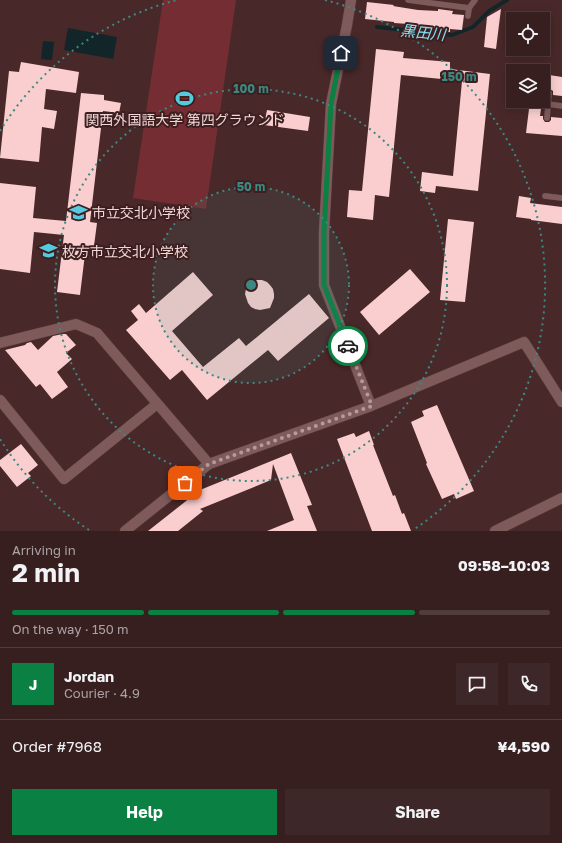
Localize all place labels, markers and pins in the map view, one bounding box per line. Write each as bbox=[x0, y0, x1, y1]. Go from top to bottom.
pin bbox=[324, 36, 358, 70]
sports icon: 関西外国語大学 第四グラウンド bbox=[175, 89, 195, 109]
place label: 関西外国語大学 第四グラウンド bbox=[85, 111, 285, 128]
school or university icon: 市立交北小学校 bbox=[69, 202, 89, 222]
place label: 市立交北小学校 bbox=[92, 204, 190, 221]
school or university icon: 枚方市立交北小学校 bbox=[39, 241, 59, 261]
place label: 枚方市立交北小学校 bbox=[62, 243, 188, 260]
centre of rings bbox=[244, 278, 258, 292]
pin bbox=[168, 466, 202, 500]

